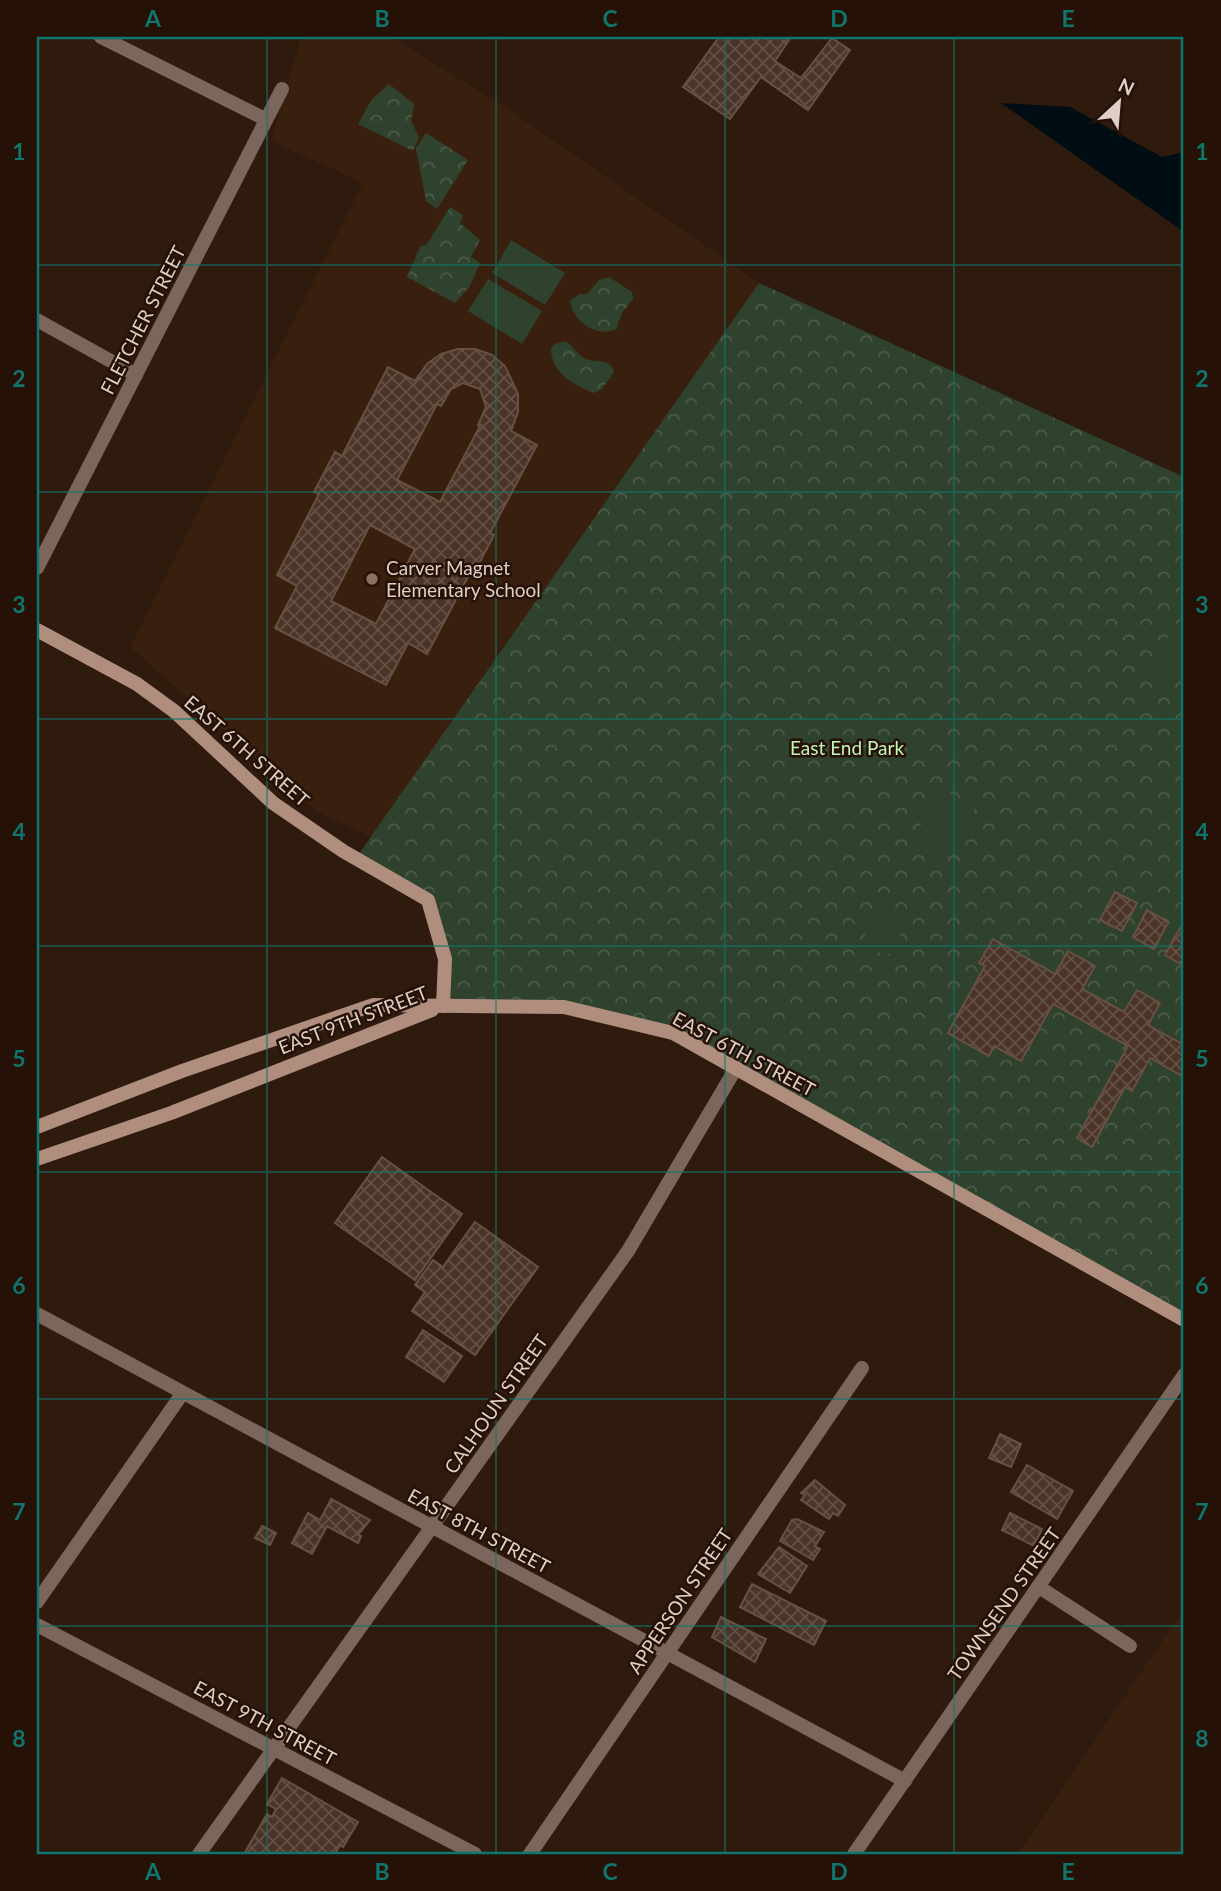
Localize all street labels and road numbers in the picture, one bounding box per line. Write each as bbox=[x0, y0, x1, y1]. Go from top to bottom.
street label: FLETCHER STREET bbox=[95, 242, 190, 398]
street label: EAST 6TH STREET bbox=[180, 690, 314, 811]
street label: EAST 9TH STREET bbox=[275, 981, 431, 1059]
street label: EAST 6TH STREET bbox=[669, 1006, 819, 1101]
street label: CALHOUN STREET bbox=[439, 1330, 552, 1478]
street label: EAST 8TH STREET bbox=[404, 1483, 554, 1578]
street label: TOWNSEND STREET bbox=[942, 1523, 1065, 1685]
street label: APPERSON STREET bbox=[623, 1524, 737, 1678]
street label: EAST 9TH STREET bbox=[190, 1675, 340, 1770]

